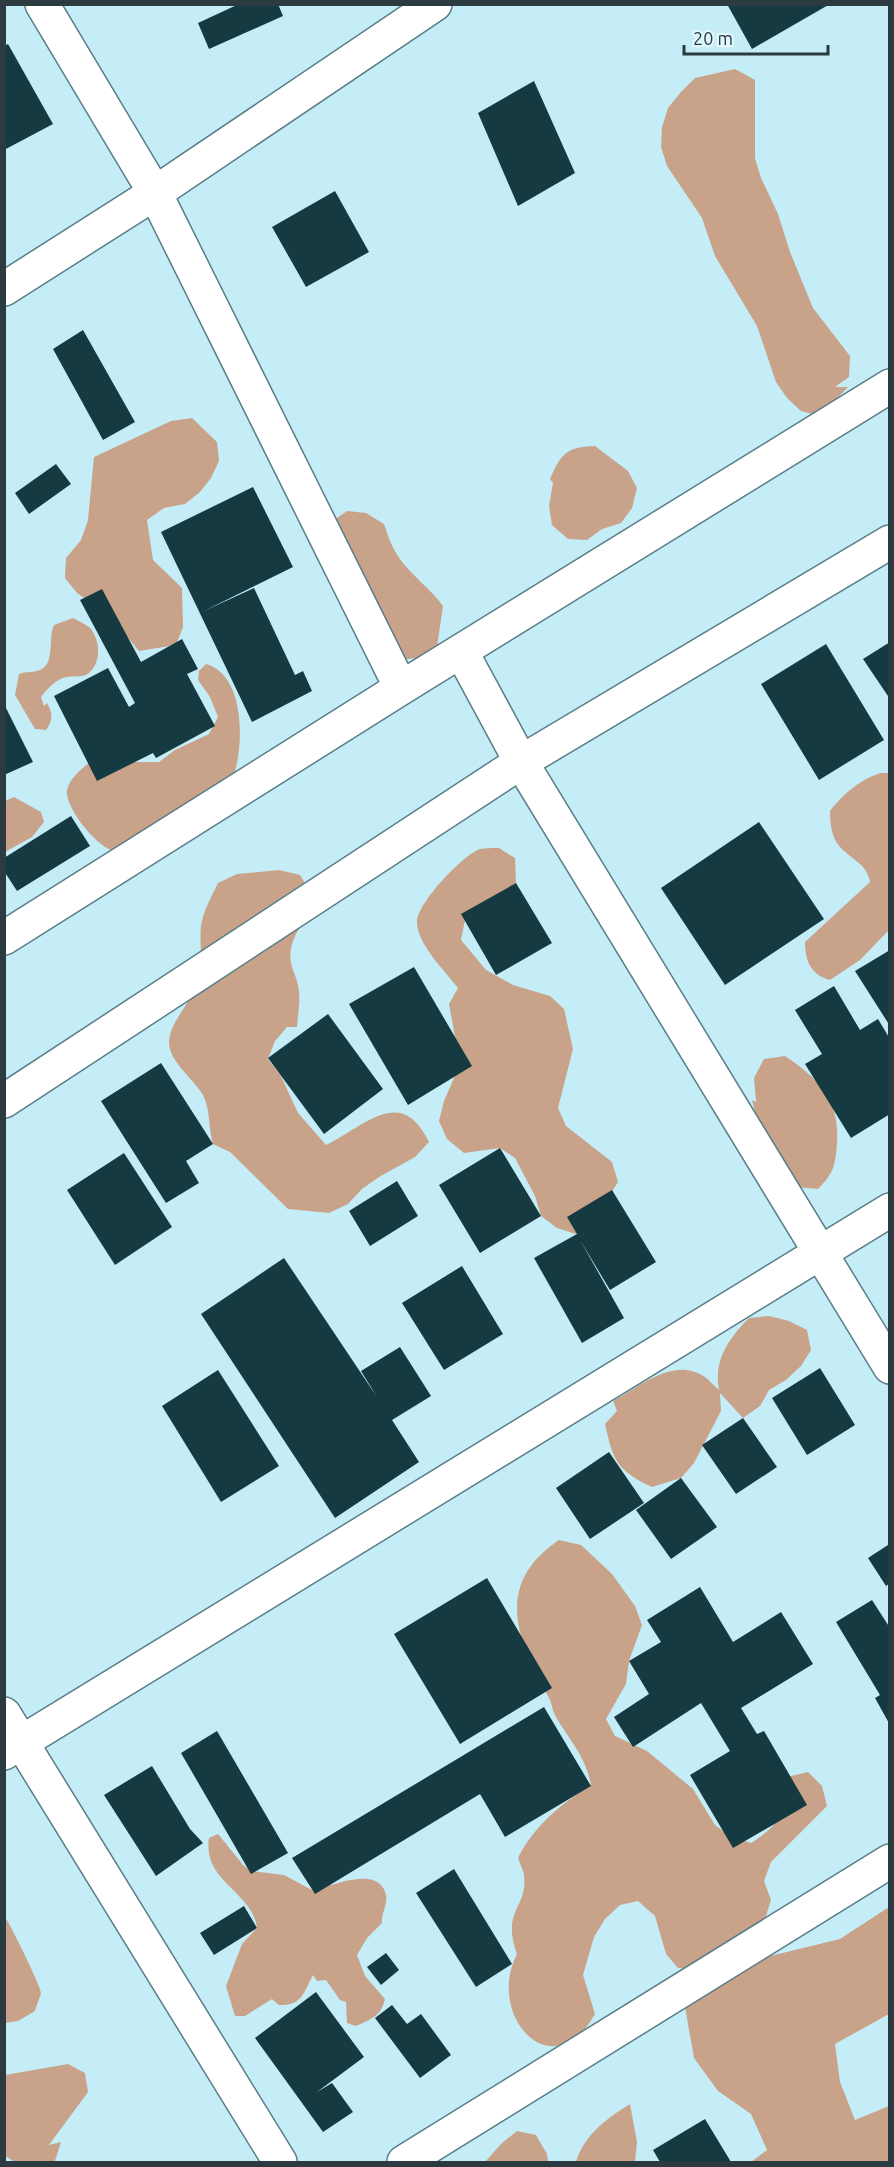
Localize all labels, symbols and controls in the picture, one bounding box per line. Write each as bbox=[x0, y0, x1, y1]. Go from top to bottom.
scale bar bbox=[684, 18, 828, 56]
text: 20 m bbox=[693, 28, 733, 48]

